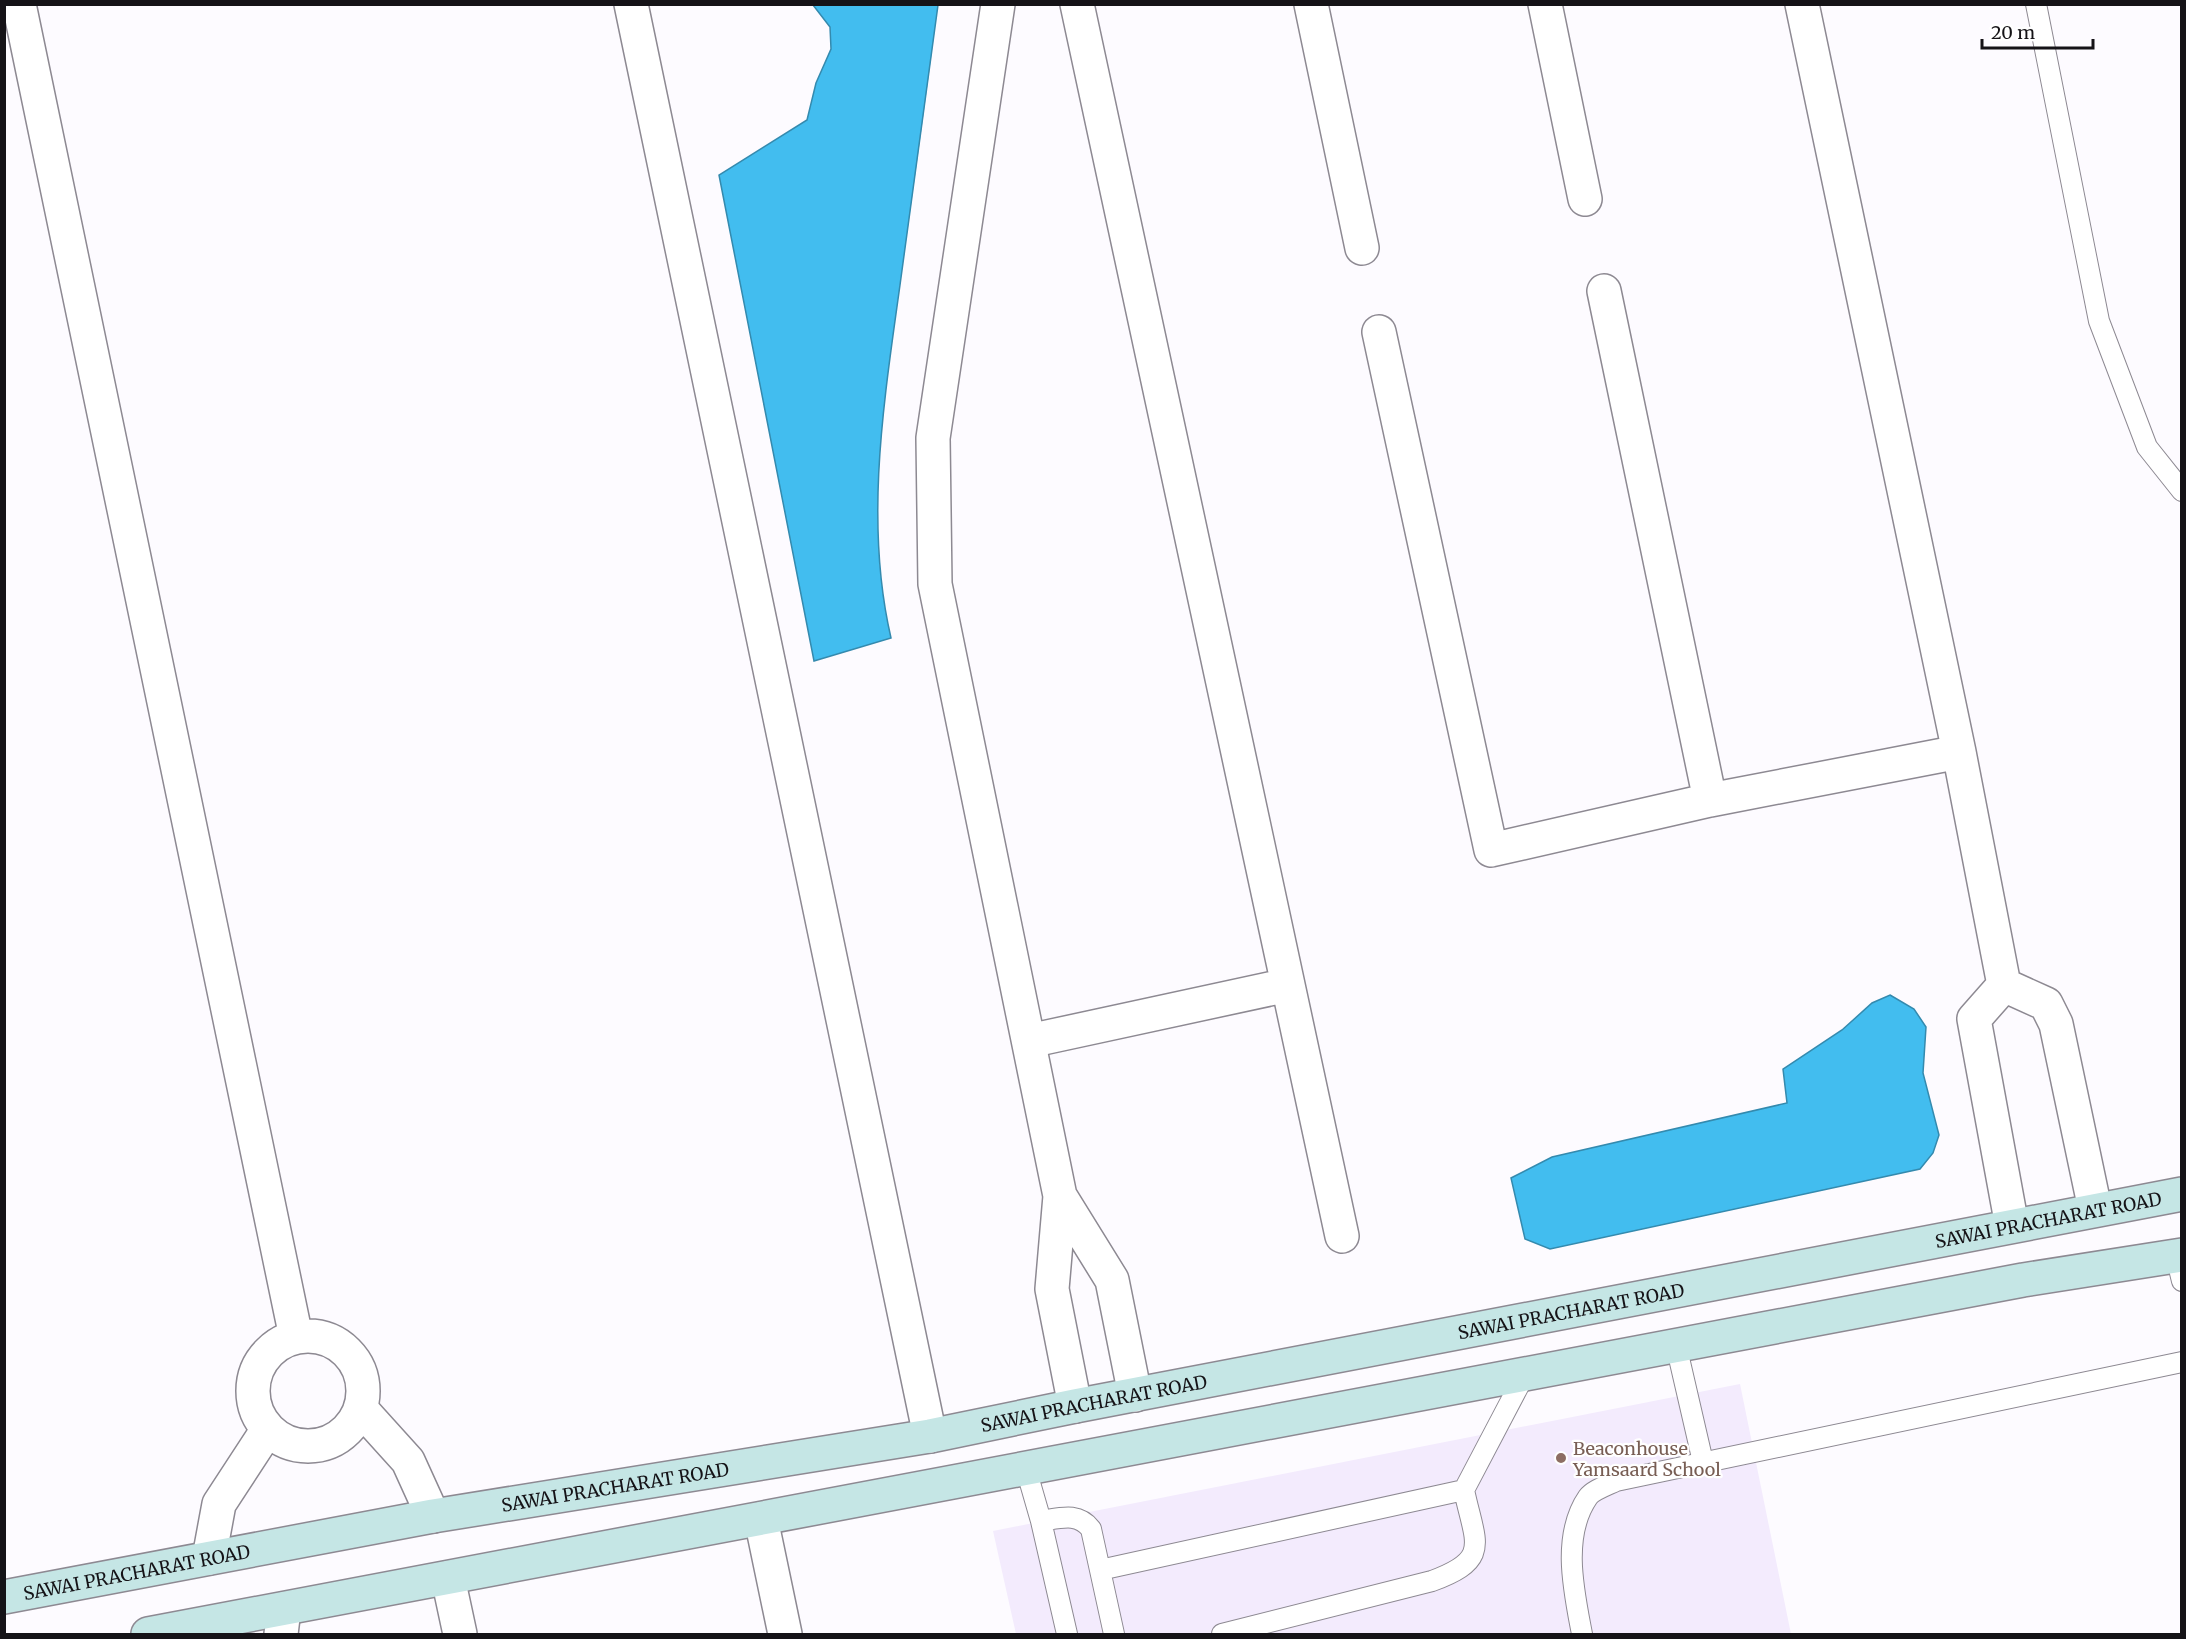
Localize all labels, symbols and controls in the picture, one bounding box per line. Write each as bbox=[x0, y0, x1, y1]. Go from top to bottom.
scale bar bbox=[1982, 12, 2093, 50]
text: 20 m bbox=[1991, 21, 2035, 44]
street label: SAWAI PRACHARAT ROAD bbox=[1933, 1187, 2164, 1253]
street label: SAWAI PRACHARAT ROAD bbox=[1456, 1278, 1686, 1344]
street label: SAWAI PRACHARAT ROAD bbox=[978, 1369, 1209, 1437]
place label: Beaconhouse Yamsaard School bbox=[1572, 1437, 1721, 1481]
marker: Beaconhouse Yamsaard School bbox=[1554, 1451, 1568, 1465]
street label: SAWAI PRACHARAT ROAD bbox=[500, 1457, 731, 1516]
street label: SAWAI PRACHARAT ROAD bbox=[21, 1539, 252, 1605]

